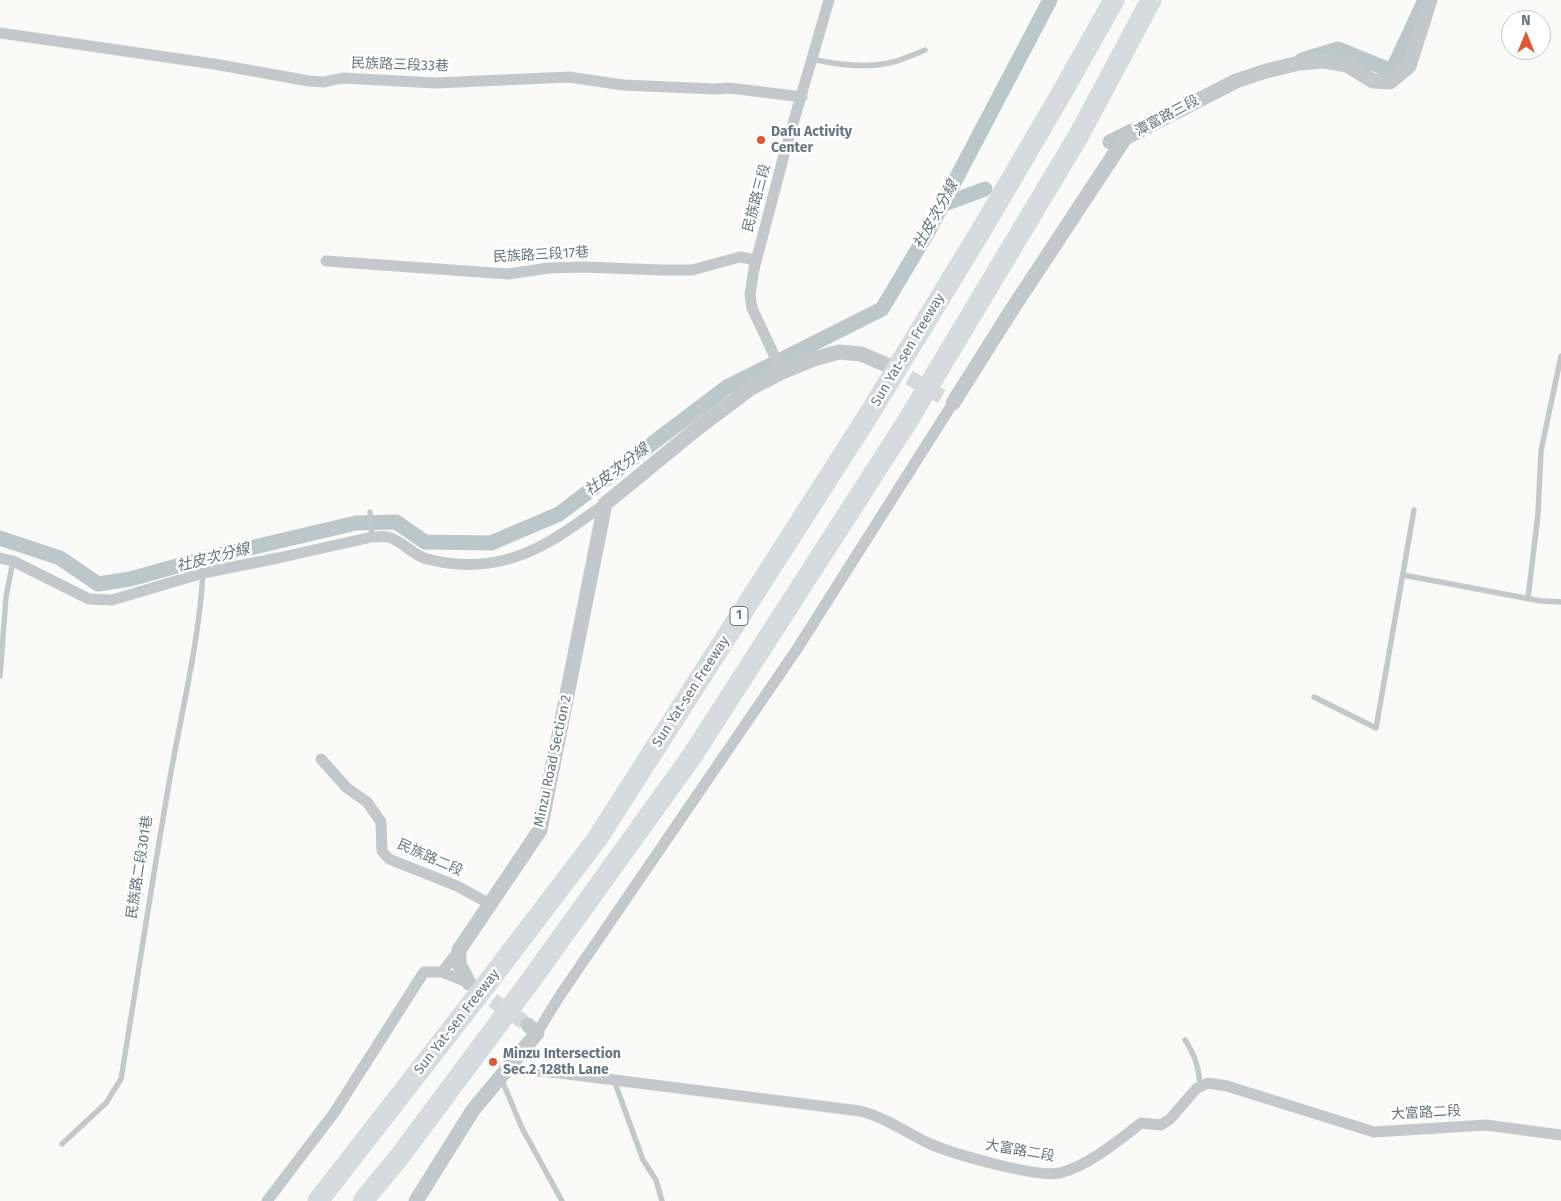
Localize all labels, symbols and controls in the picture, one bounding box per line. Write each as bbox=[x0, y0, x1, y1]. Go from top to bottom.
north arrow bbox=[1501, 10, 1551, 60]
text: N bbox=[1521, 12, 1531, 29]
street label: 民族路三段33巷 bbox=[351, 55, 449, 75]
street label: 潭富路三段 bbox=[1132, 92, 1202, 140]
place label: Dafu Activity Center bbox=[771, 124, 852, 156]
marker: Dafu Activity Center bbox=[755, 134, 767, 146]
street label: 民族路三段 bbox=[740, 162, 774, 234]
water label: 社皮次分線 bbox=[910, 178, 962, 252]
street label: 民族路三段17巷 bbox=[492, 244, 590, 266]
street label: Sun Yat-sen Freeway bbox=[868, 290, 948, 410]
water label: 社皮次分線 bbox=[582, 440, 652, 500]
water label: 社皮次分線 bbox=[174, 540, 252, 576]
road number: 1 bbox=[730, 606, 748, 626]
street label: Sun Yat-sen Freeway bbox=[649, 633, 733, 751]
street label: Minzu Road Section 2 bbox=[531, 693, 575, 829]
street label: 民族路二段301巷 bbox=[124, 814, 156, 920]
street label: 民族路二段 bbox=[395, 836, 465, 880]
street label: Sun Yat-sen Freeway bbox=[411, 966, 503, 1078]
place label: Minzu Intersection Sec.2 128th Lane bbox=[503, 1046, 621, 1078]
marker: Minzu Intersection Sec.2 128th Lane bbox=[487, 1056, 499, 1068]
street label: 大富路二段 bbox=[1391, 1103, 1461, 1123]
street label: 大富路二段 bbox=[984, 1137, 1056, 1165]

